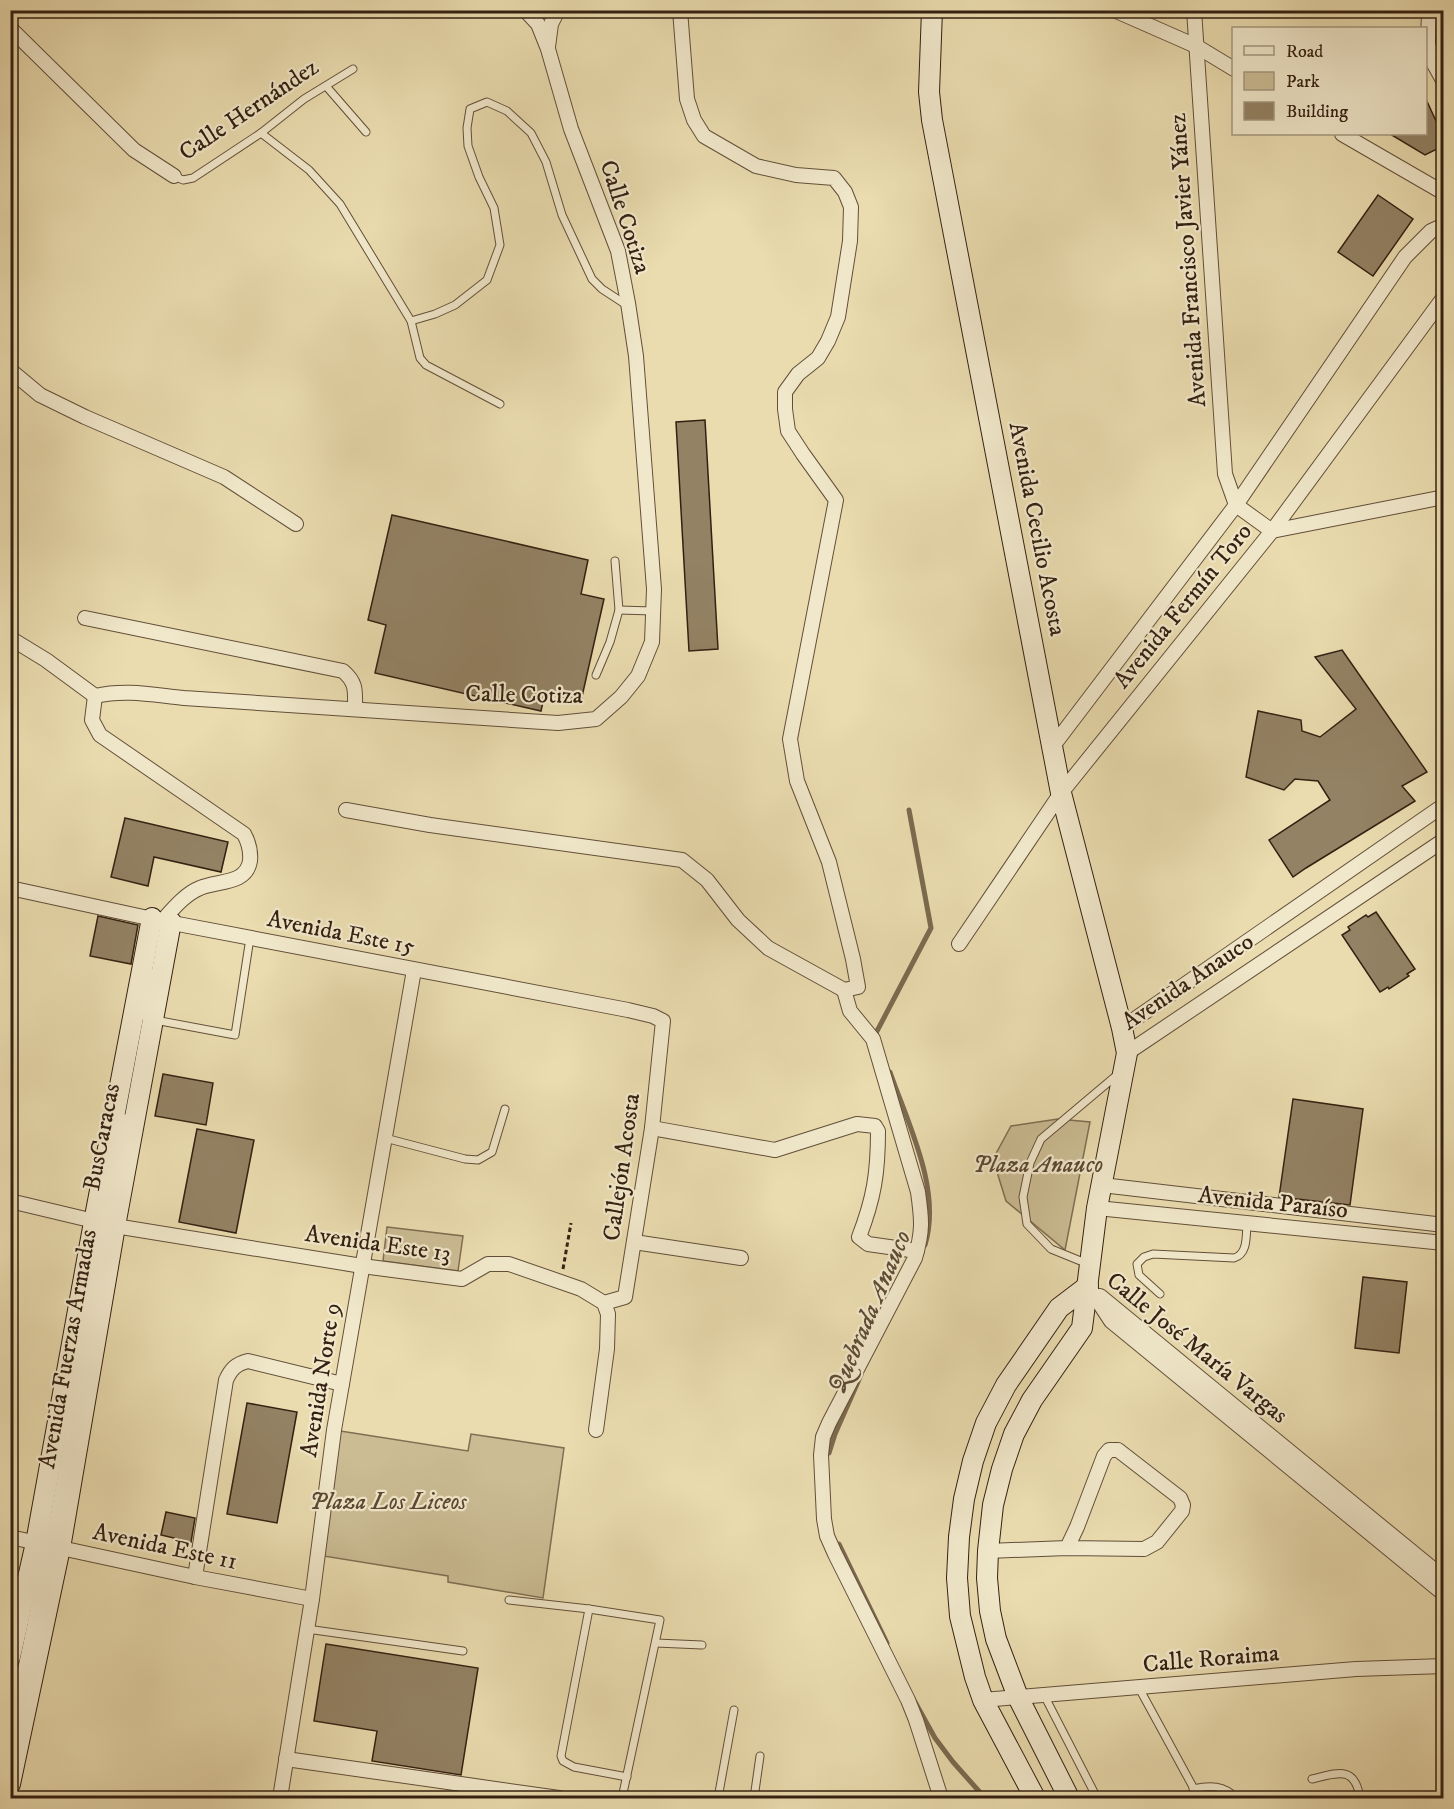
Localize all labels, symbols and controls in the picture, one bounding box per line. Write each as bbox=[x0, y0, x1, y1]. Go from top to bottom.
legend bbox=[1232, 27, 1427, 135]
text: Road bbox=[1286, 41, 1323, 63]
street label: Calle Hernández bbox=[174, 52, 325, 168]
text: Park bbox=[1286, 71, 1320, 93]
text: Building bbox=[1286, 101, 1348, 123]
street label: Avenida Francisco Javier Yánez bbox=[1163, 111, 1213, 408]
street label: Calle Cotiza bbox=[593, 156, 658, 278]
street label: Avenida Cecilio Acosta bbox=[1002, 420, 1073, 639]
street label: Avenida Fermín Toro bbox=[1107, 517, 1259, 695]
street label: Calle Cotiza bbox=[465, 679, 584, 711]
street label: Avenida Este 15 bbox=[265, 904, 417, 962]
street label: Avenida Anauco bbox=[1116, 927, 1260, 1037]
street label: BusCaracas bbox=[77, 1081, 127, 1193]
street label: Callejón Acosta bbox=[597, 1090, 647, 1243]
park label: Plaza Anauco bbox=[973, 1150, 1103, 1180]
street label: Avenida Paraíso bbox=[1197, 1180, 1349, 1226]
street label: Avenida Este 13 bbox=[303, 1219, 453, 1269]
water label: Quebrada Anauco bbox=[821, 1225, 919, 1399]
street label: Avenida Fuerzas Armadas bbox=[32, 1227, 104, 1471]
street label: Calle José María Vargas bbox=[1100, 1266, 1294, 1430]
street label: Avenida Norte 9 bbox=[294, 1301, 348, 1459]
park label: Plaza Los Liceos bbox=[309, 1487, 467, 1517]
street label: Avenida Este 11 bbox=[90, 1517, 240, 1577]
street label: Calle Roraima bbox=[1142, 1638, 1281, 1680]

